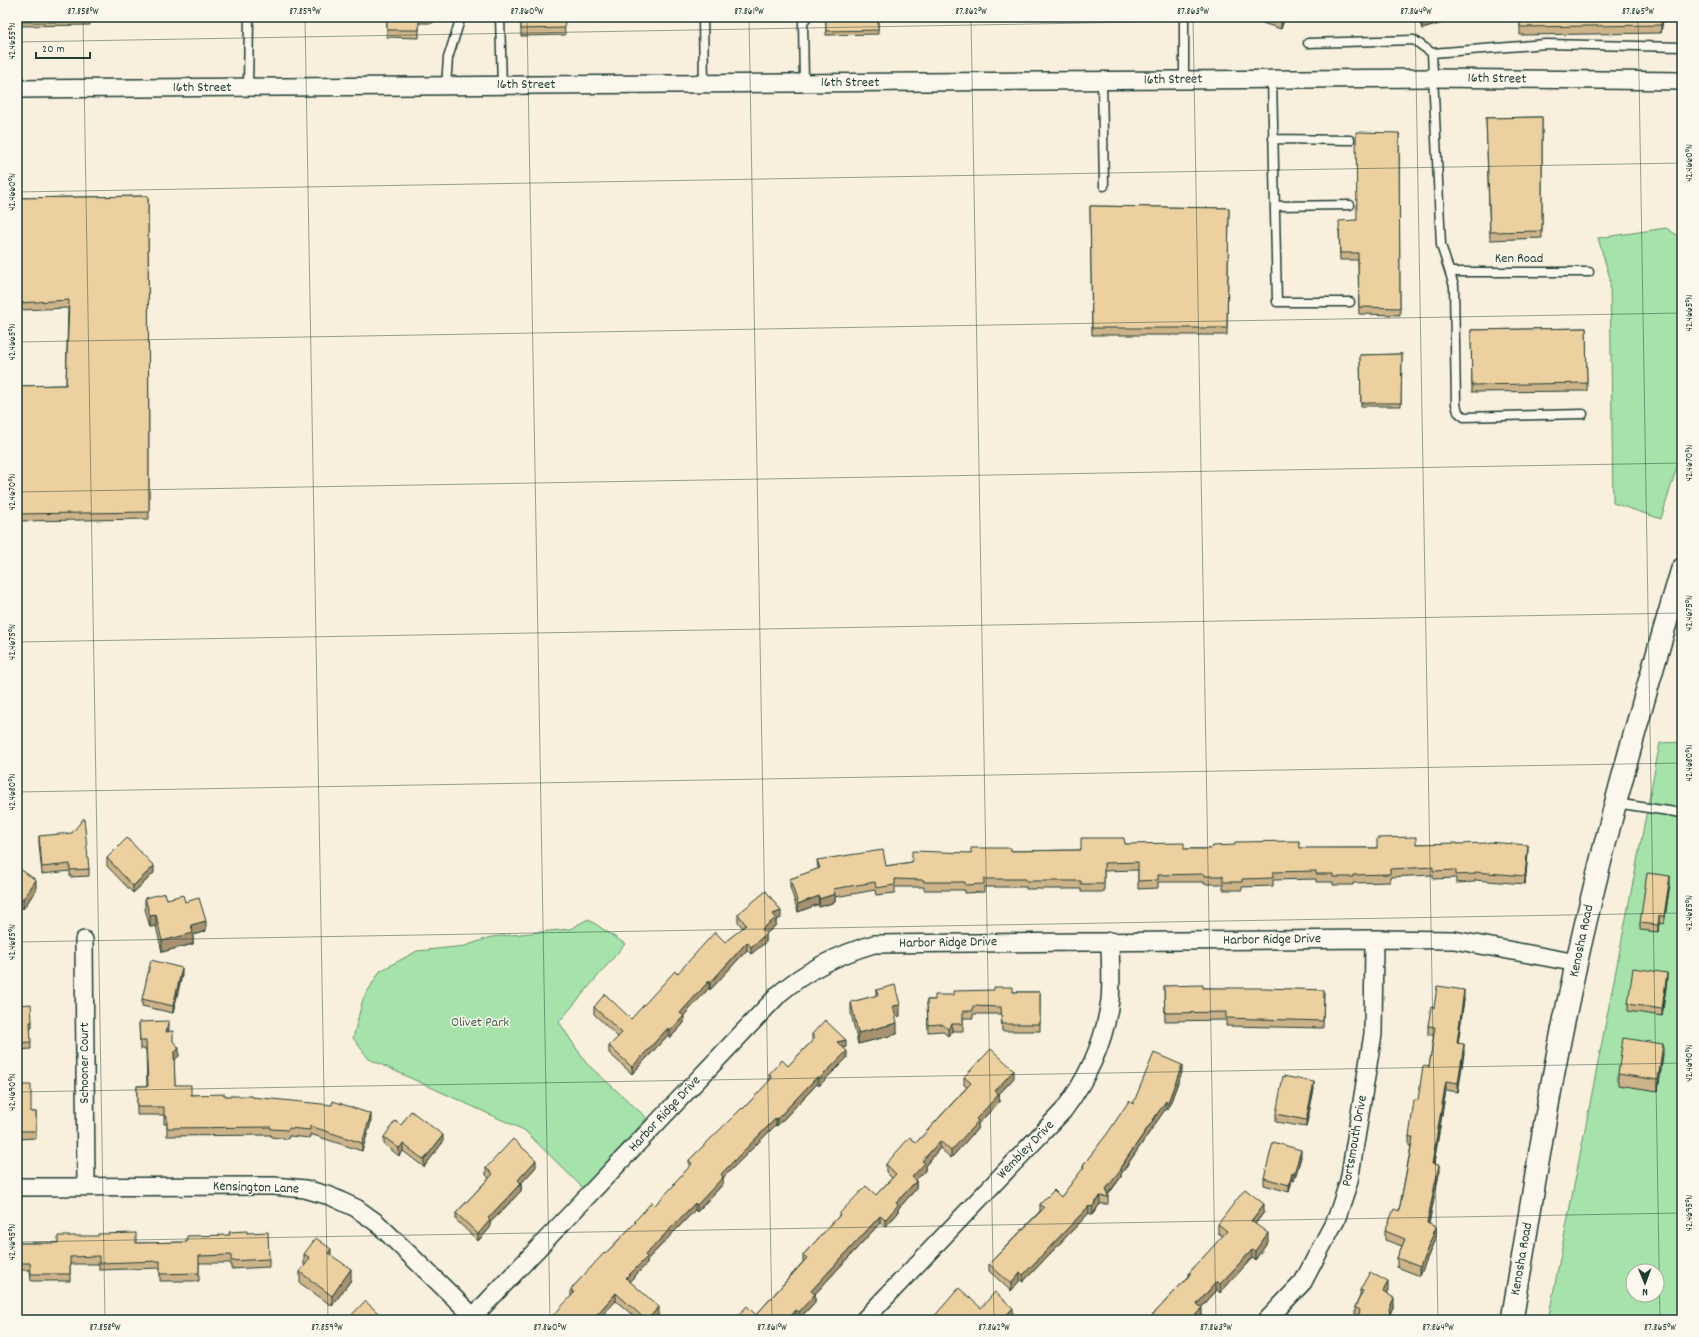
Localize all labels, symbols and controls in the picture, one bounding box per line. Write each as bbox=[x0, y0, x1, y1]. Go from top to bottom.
text: 87.858°W bbox=[67, 5, 99, 19]
text: 87.859°W bbox=[289, 5, 321, 19]
text: 87.860°W bbox=[511, 5, 544, 19]
text: 87.861°W bbox=[734, 5, 764, 19]
text: 87.862°W bbox=[955, 5, 987, 19]
text: 87.863°W bbox=[1177, 5, 1209, 19]
text: 87.864°W bbox=[1400, 5, 1432, 19]
text: 87.865°W bbox=[1622, 5, 1654, 19]
text: 42.4655°N bbox=[6, 23, 20, 59]
scale bar bbox=[36, 34, 90, 60]
text: 20 m bbox=[42, 41, 65, 58]
street label: 16th Street bbox=[1467, 68, 1527, 90]
street label: 16th Street bbox=[1143, 69, 1203, 91]
street label: 16th Street bbox=[821, 73, 879, 93]
street label: 16th Street bbox=[497, 75, 555, 95]
street label: 16th Street bbox=[173, 78, 231, 98]
text: 42.4660°N bbox=[1683, 144, 1697, 182]
text: 42.4660°N bbox=[6, 173, 20, 211]
street label: Ken Road bbox=[1495, 249, 1543, 269]
text: 42.4665°N bbox=[1683, 294, 1697, 331]
text: 42.4665°N bbox=[6, 323, 20, 360]
text: 42.4670°N bbox=[1683, 445, 1697, 481]
text: 42.4670°N bbox=[6, 474, 20, 510]
text: 42.4675°N bbox=[1683, 595, 1697, 631]
text: 42.4675°N bbox=[6, 624, 20, 660]
text: 42.4680°N bbox=[1683, 745, 1697, 781]
text: 42.4680°N bbox=[6, 774, 20, 810]
text: 42.4685°N bbox=[1683, 895, 1697, 931]
street label: Kenosha Road bbox=[1565, 903, 1599, 979]
text: 42.4685°N bbox=[6, 924, 20, 960]
street label: Harbor Ridge Drive bbox=[1223, 929, 1321, 951]
street label: Harbor Ridge Drive bbox=[899, 932, 997, 954]
park label: Olivet Park bbox=[451, 1013, 509, 1033]
street label: Schooner Court bbox=[75, 1022, 95, 1104]
text: 42.4690°N bbox=[1683, 1044, 1697, 1082]
street label: Harbor Ridge Drive bbox=[624, 1071, 706, 1157]
text: 42.4690°N bbox=[6, 1073, 20, 1111]
street label: Portsmouth Drive bbox=[1337, 1094, 1373, 1188]
street label: Wembley Drive bbox=[993, 1116, 1059, 1184]
street label: Kensington Lane bbox=[213, 1177, 299, 1199]
text: 42.4695°N bbox=[1683, 1195, 1697, 1231]
street label: Kenosha Road bbox=[1506, 1221, 1538, 1297]
text: 42.4695°N bbox=[6, 1224, 20, 1260]
north arrow bbox=[1625, 1263, 1665, 1303]
text: N bbox=[1642, 1283, 1648, 1299]
text: 87.858°W bbox=[89, 1321, 121, 1335]
text: 87.859°W bbox=[311, 1321, 343, 1335]
text: 87.860°W bbox=[534, 1321, 567, 1335]
text: 87.861°W bbox=[757, 1321, 787, 1335]
text: 87.862°W bbox=[978, 1321, 1010, 1335]
text: 87.863°W bbox=[1200, 1321, 1232, 1335]
text: 87.864°W bbox=[1422, 1321, 1454, 1335]
text: 87.865°W bbox=[1644, 1321, 1676, 1335]

